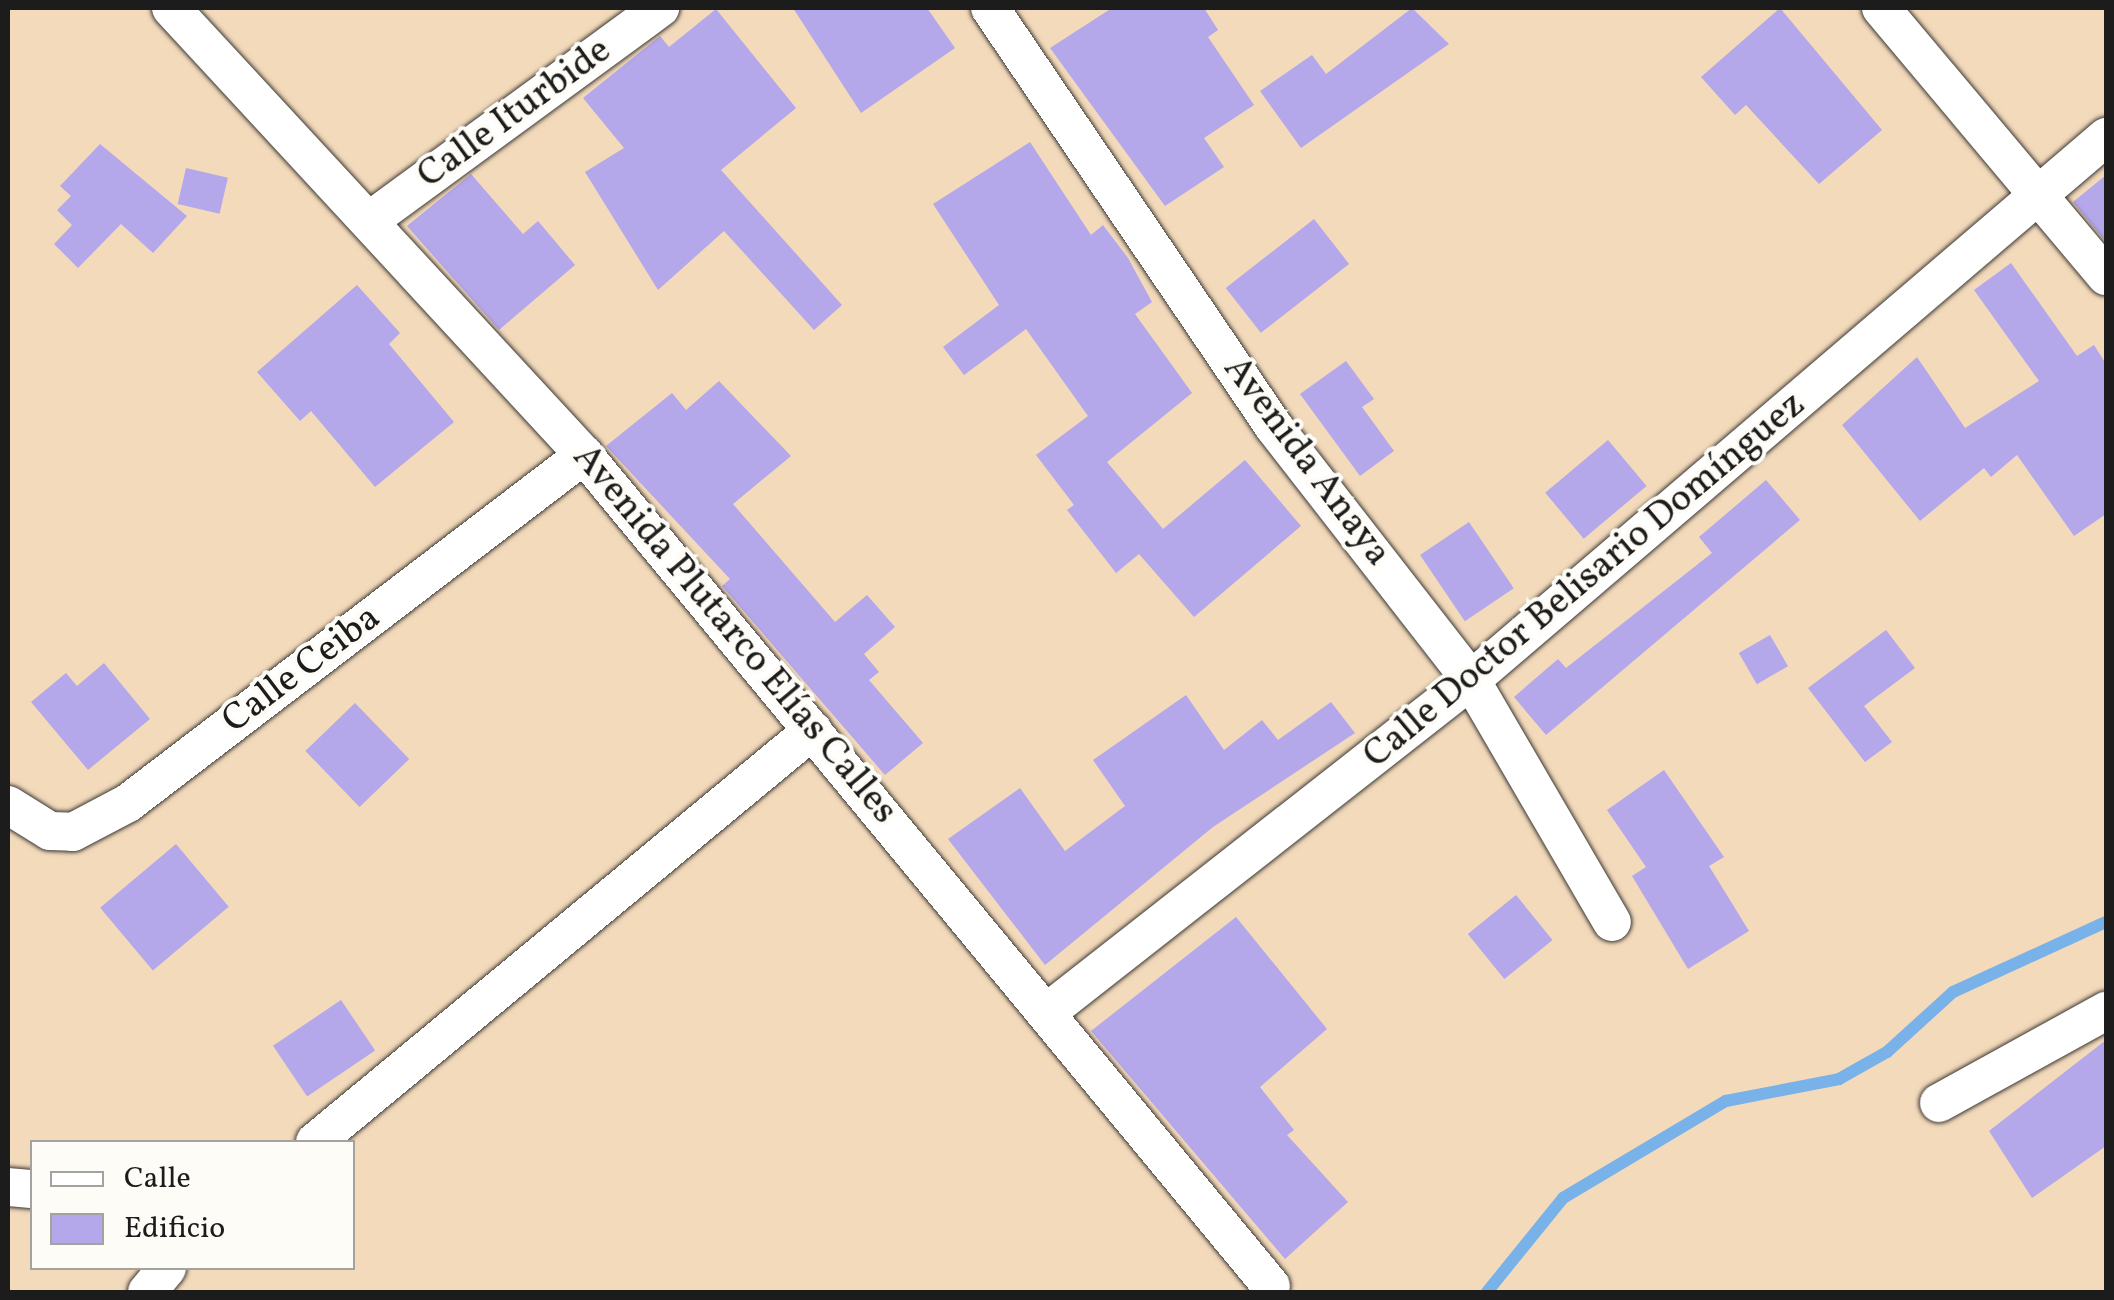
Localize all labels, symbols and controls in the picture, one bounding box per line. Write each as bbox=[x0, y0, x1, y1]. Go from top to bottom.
street label: Calle Iturbide bbox=[409, 29, 621, 199]
street label: Avenida Anaya bbox=[1212, 348, 1400, 576]
street label: Calle Doctor Belisario Domínguez bbox=[1355, 383, 1815, 779]
street label: Avenida Plutarco Elías Calles bbox=[562, 436, 906, 834]
street label: Calle Ceiba bbox=[214, 596, 390, 744]
legend bbox=[30, 1140, 355, 1270]
text: Calle bbox=[124, 1158, 191, 1200]
text: Edificio bbox=[124, 1208, 225, 1250]

